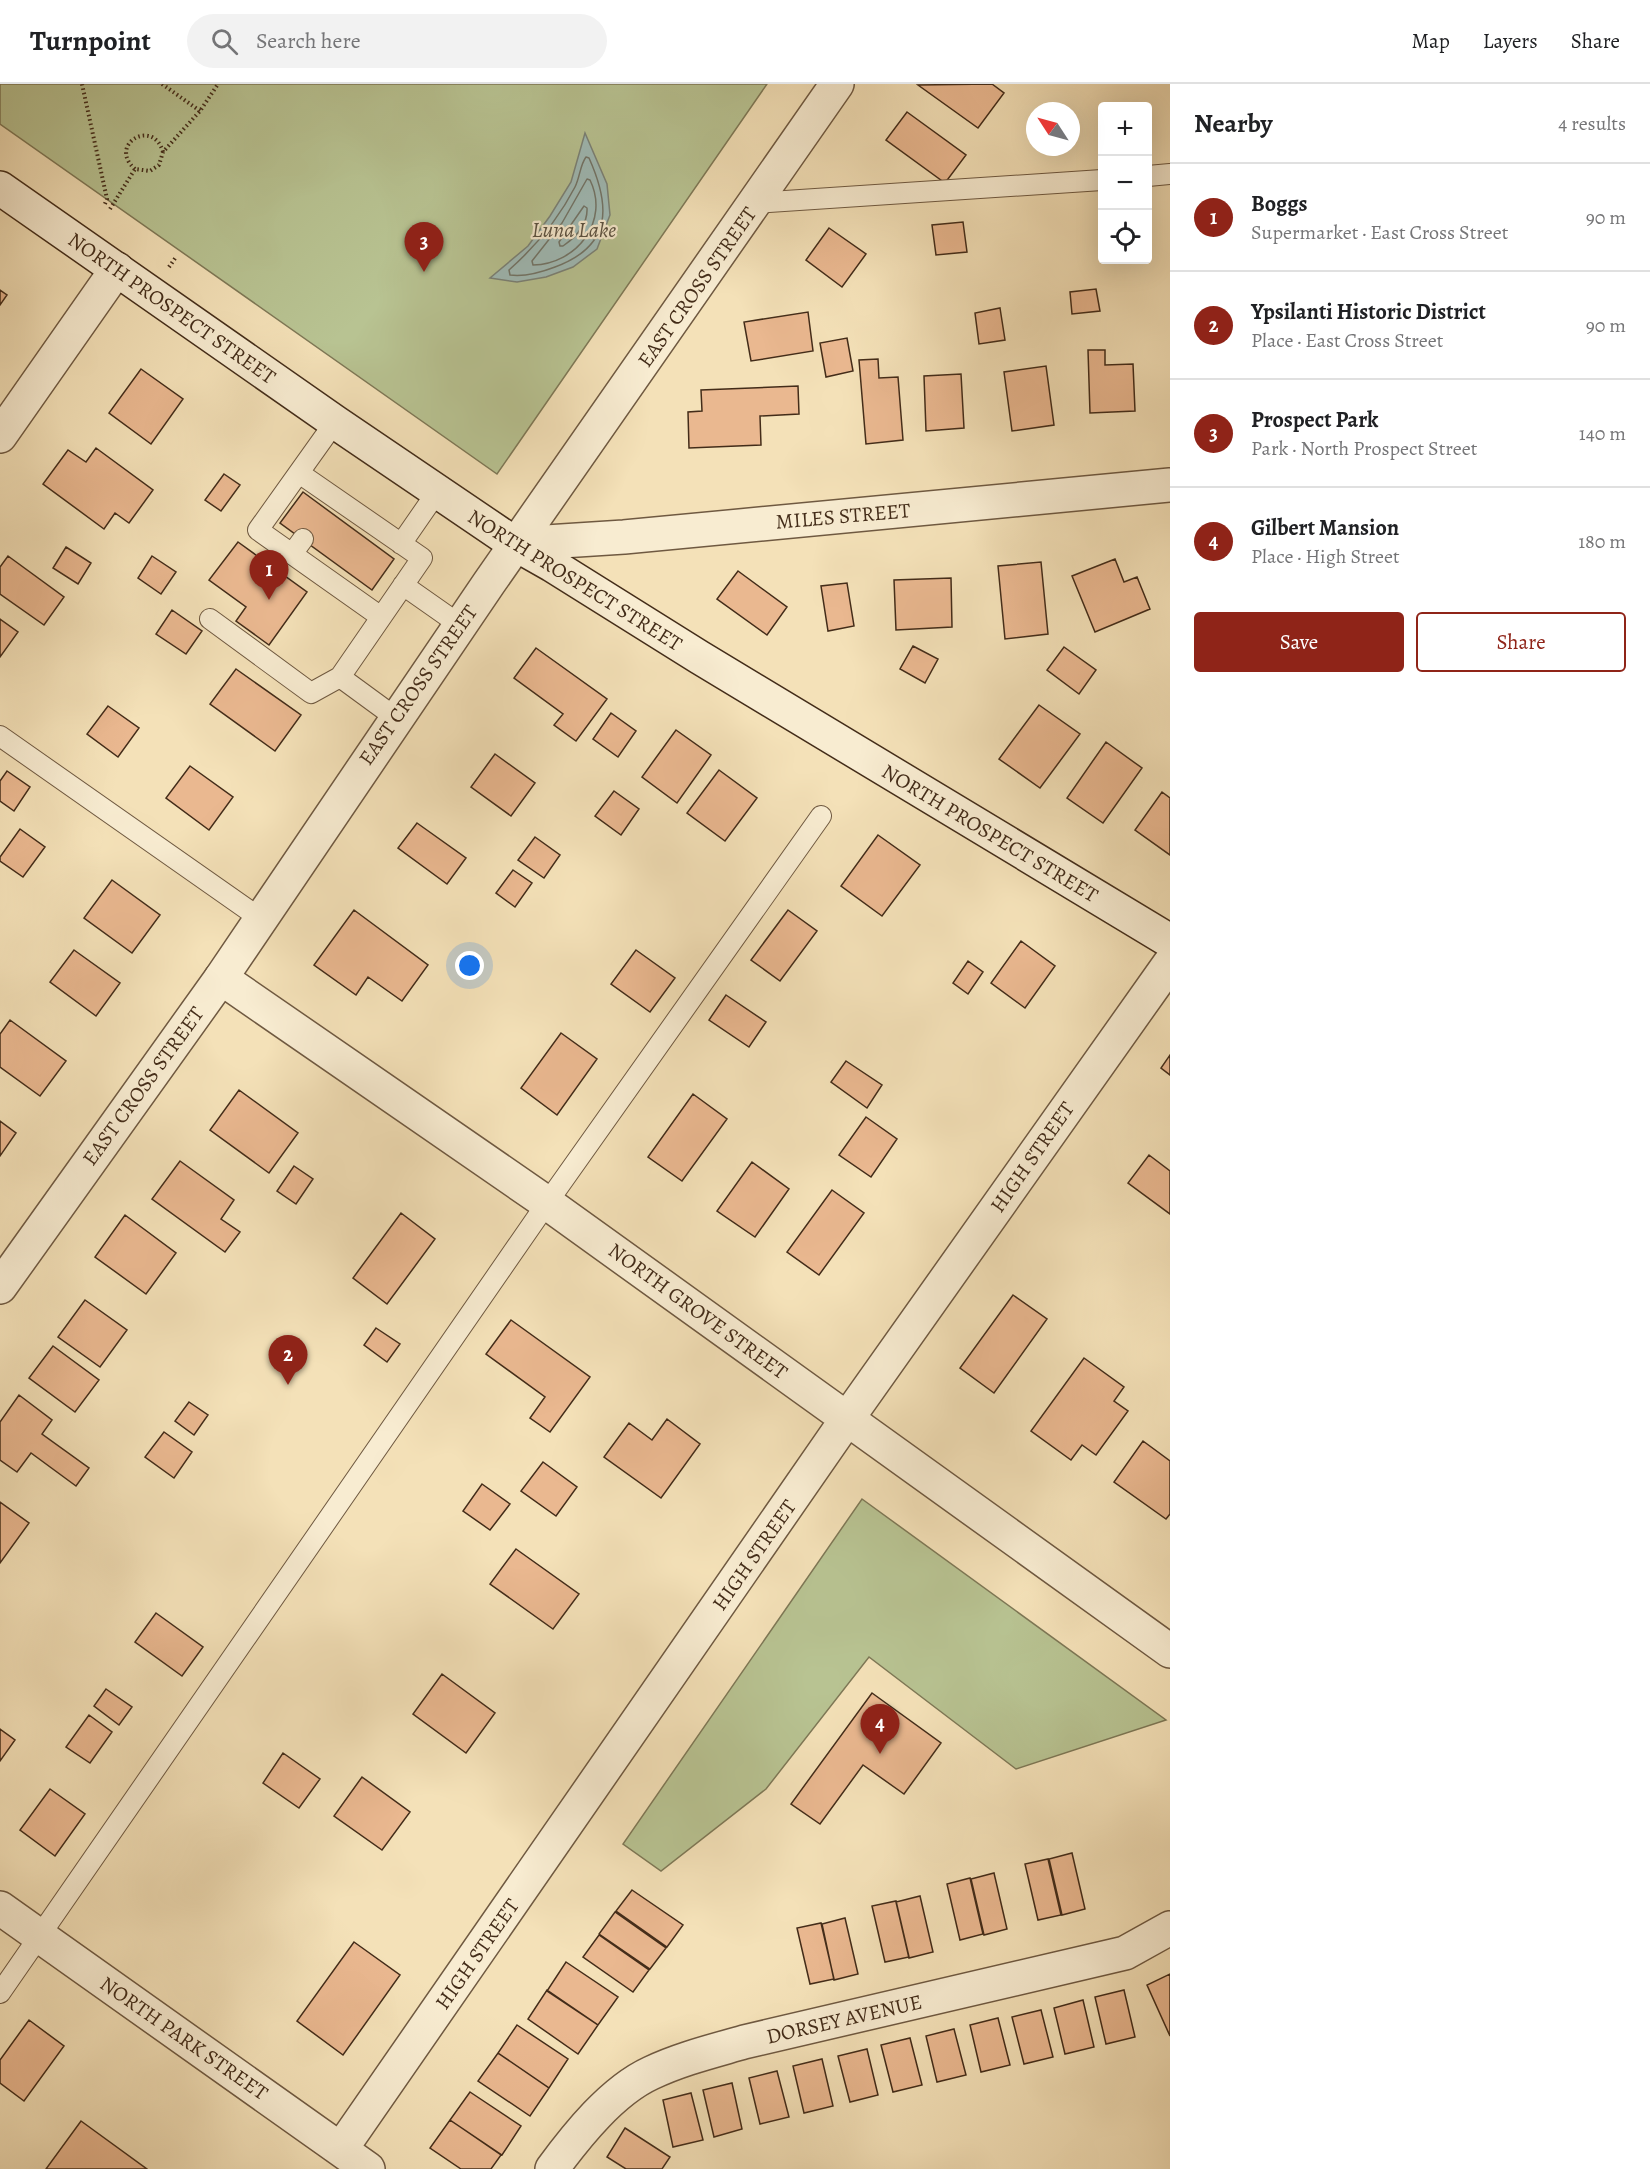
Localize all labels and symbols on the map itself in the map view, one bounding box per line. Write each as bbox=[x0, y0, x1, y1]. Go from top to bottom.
north arrow bbox=[1026, 102, 1080, 156]
street label: EAST CROSS STREET bbox=[631, 201, 763, 373]
water label: Luna Lake bbox=[532, 215, 616, 245]
pin: 3 bbox=[404, 222, 444, 272]
street label: NORTH PROSPECT STREET bbox=[62, 225, 282, 391]
street label: MILES STREET bbox=[775, 496, 912, 536]
street label: NORTH PROSPECT STREET bbox=[462, 502, 688, 658]
pin: 1 bbox=[250, 550, 288, 600]
street label: EAST CROSS STREET bbox=[352, 599, 484, 771]
street label: NORTH PROSPECT STREET bbox=[877, 757, 1104, 909]
your location bbox=[455, 951, 484, 980]
street label: EAST CROSS STREET bbox=[76, 1001, 210, 1171]
street label: HIGH STREET bbox=[983, 1096, 1081, 1218]
street label: NORTH GROVE STREET bbox=[603, 1236, 794, 1386]
pin: 2 bbox=[268, 1336, 308, 1385]
street label: HIGH STREET bbox=[705, 1494, 803, 1616]
pin: 4 bbox=[860, 1704, 900, 1754]
street label: HIGH STREET bbox=[428, 1893, 526, 2015]
street label: NORTH PARK STREET bbox=[94, 1969, 274, 2107]
street label: DORSEY AVENUE bbox=[763, 1987, 925, 2051]

